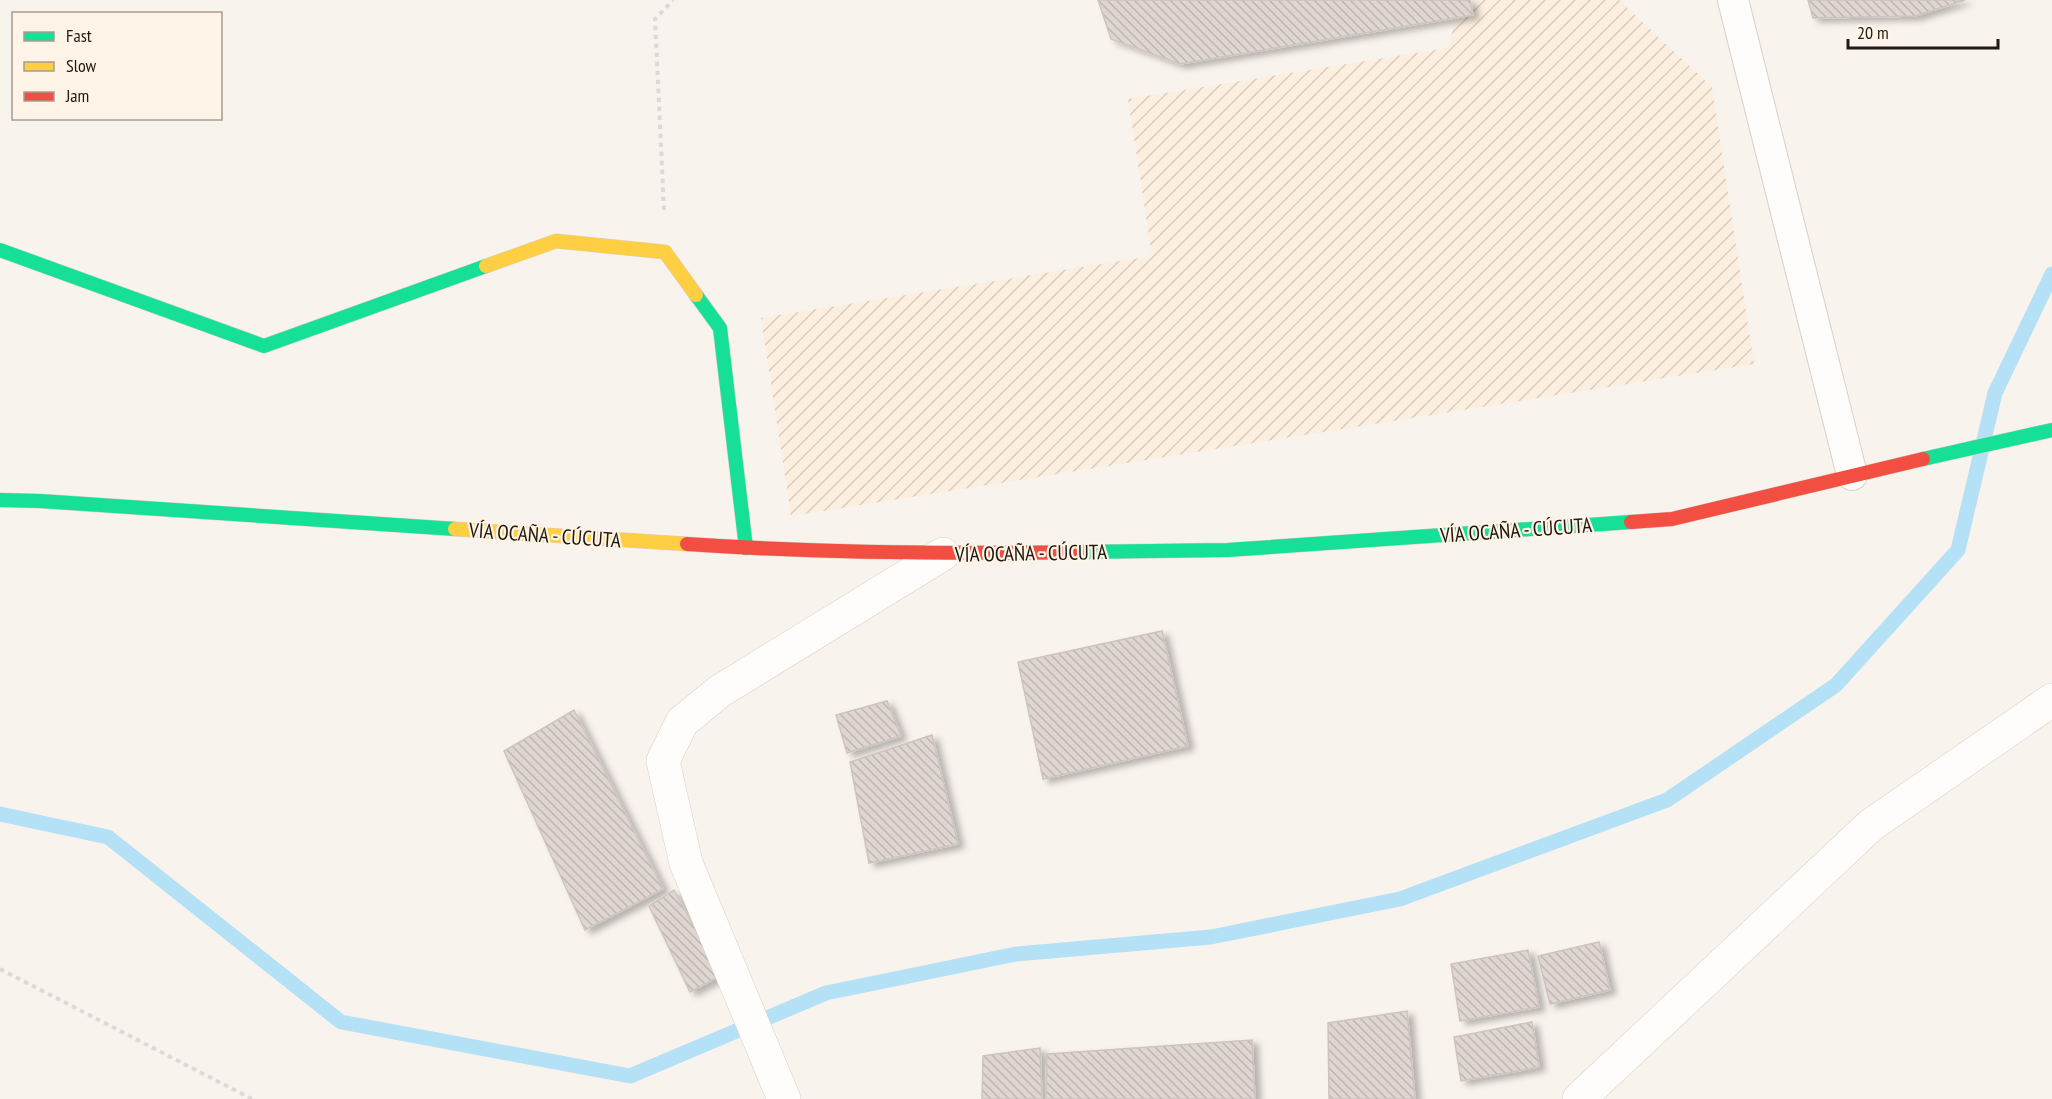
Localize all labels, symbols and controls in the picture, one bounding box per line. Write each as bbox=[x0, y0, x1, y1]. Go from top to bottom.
legend bbox=[12, 12, 222, 120]
scale bar bbox=[1848, 12, 1998, 50]
text: 20 m bbox=[1857, 21, 1889, 44]
text: Fast bbox=[66, 24, 92, 47]
text: Slow bbox=[66, 54, 97, 77]
text: Jam bbox=[65, 84, 89, 107]
street label: VÍA OCAÑA - CÚCUTA bbox=[1438, 511, 1593, 549]
street label: VÍA OCAÑA - CÚCUTA bbox=[467, 516, 622, 554]
street label: VÍA OCAÑA - CÚCUTA bbox=[954, 538, 1107, 568]

